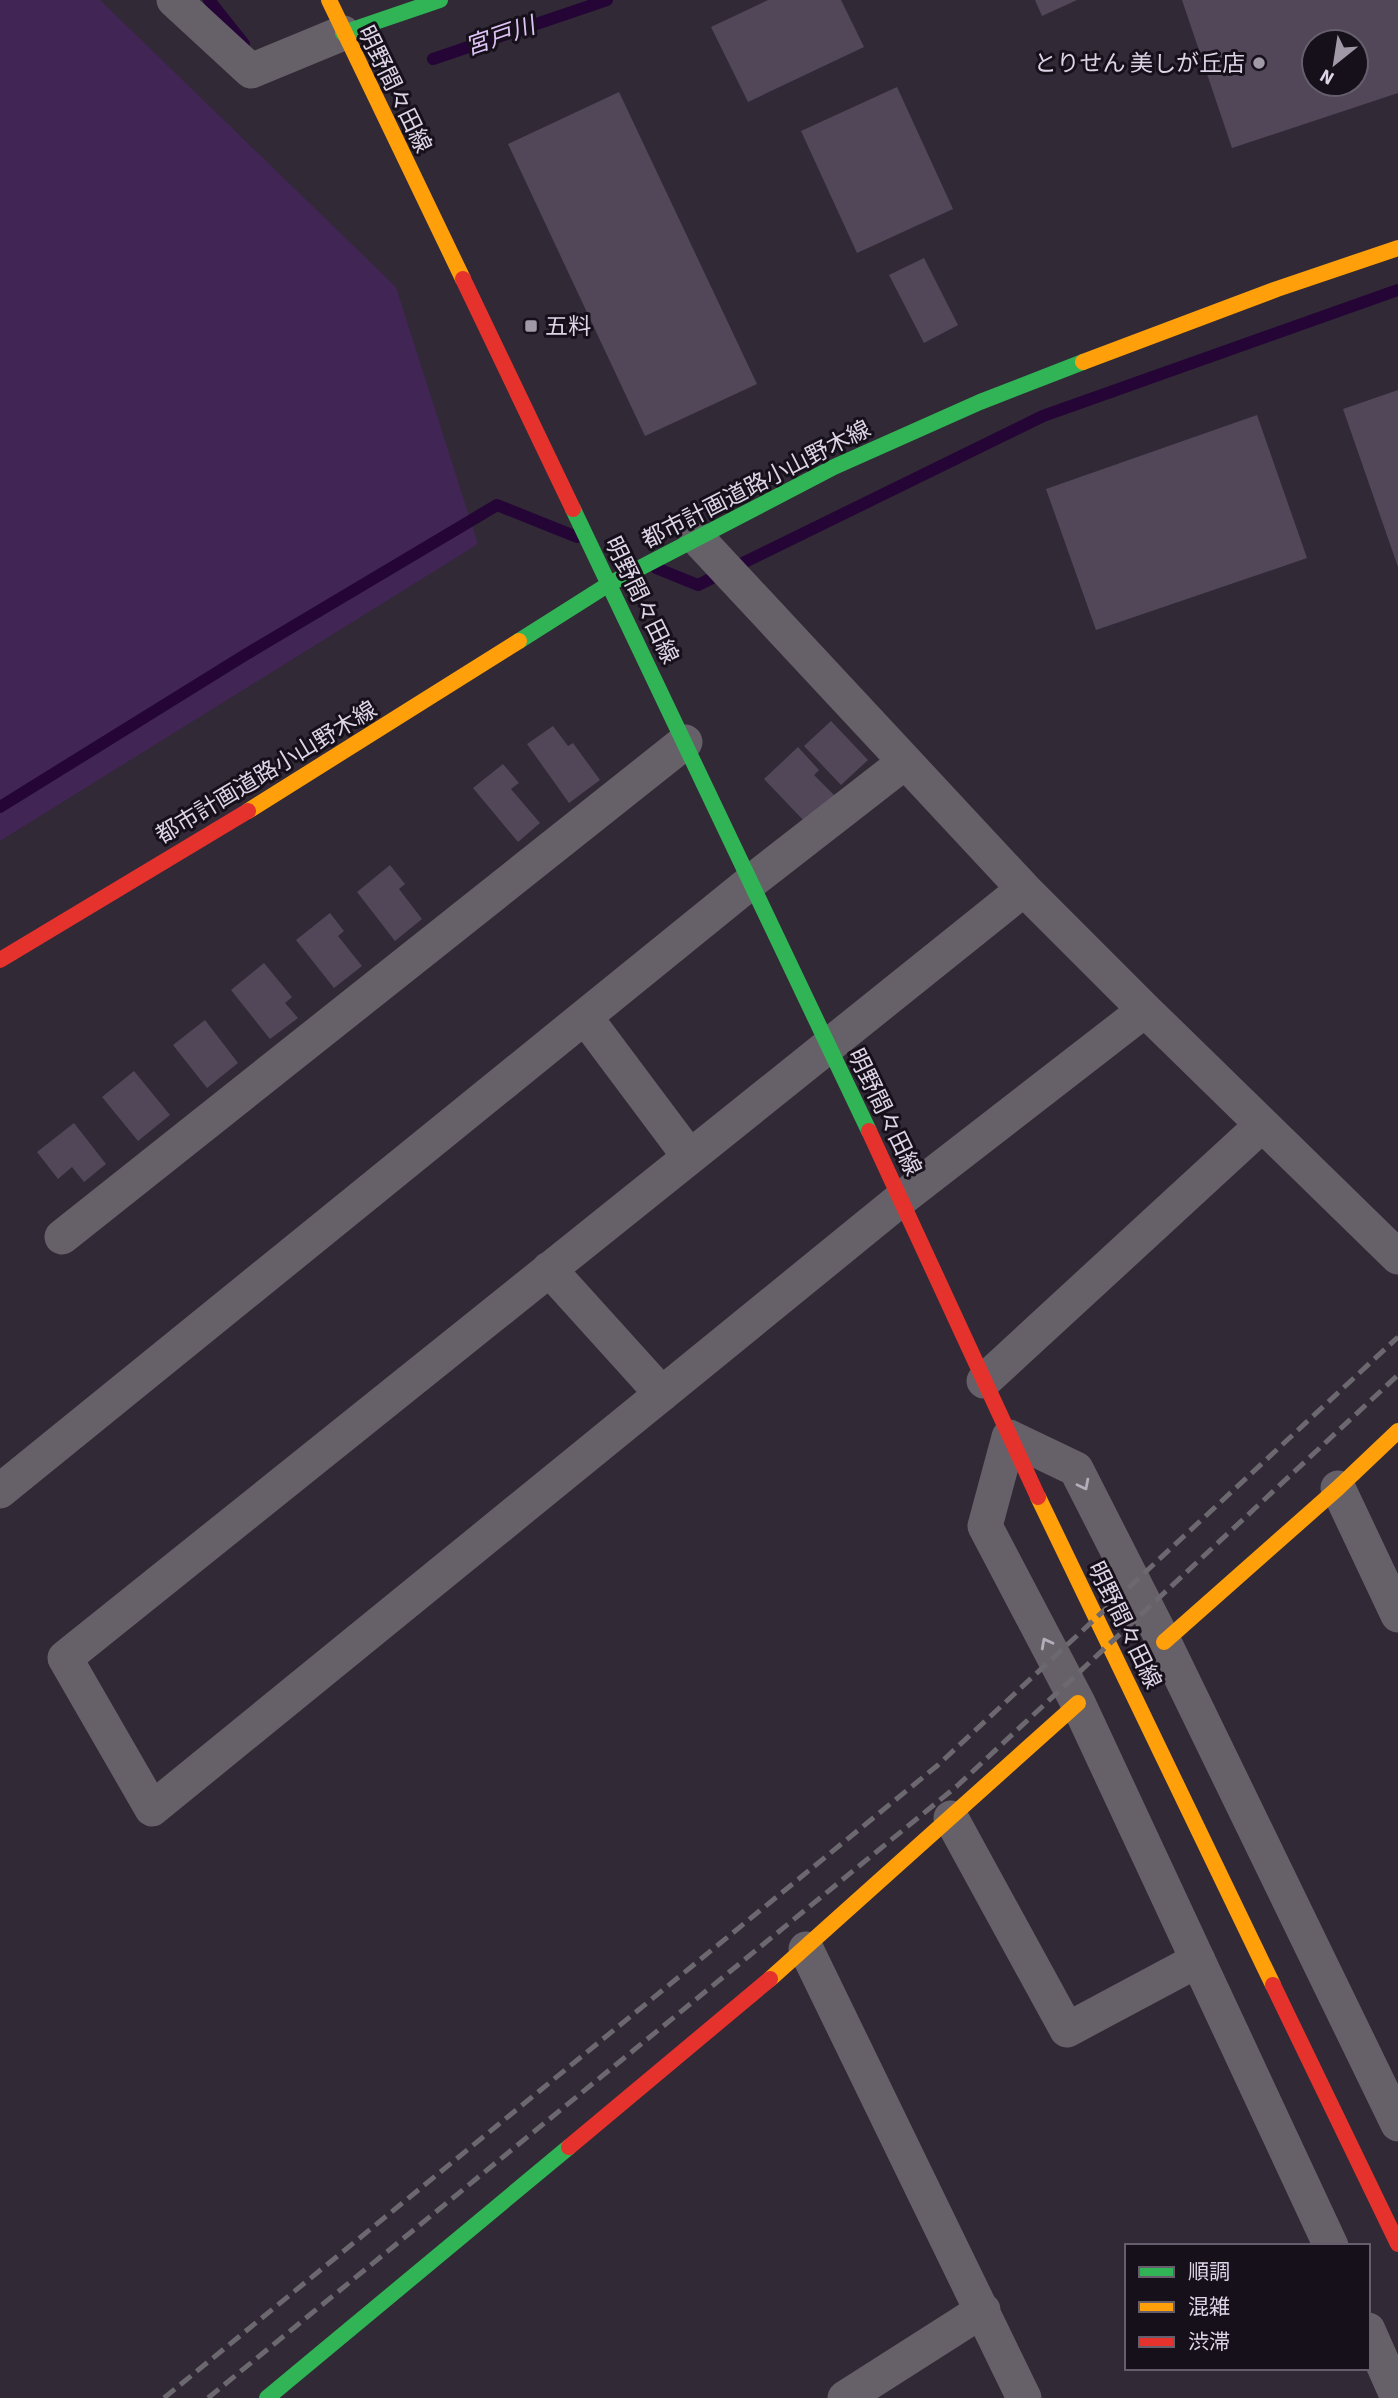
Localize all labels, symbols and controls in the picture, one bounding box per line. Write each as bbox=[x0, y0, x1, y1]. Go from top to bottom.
water label: 宮戸川 bbox=[460, 7, 543, 65]
street label: 明野間々田線 bbox=[349, 20, 440, 158]
north arrow bbox=[1300, 28, 1370, 98]
place label: とりせん 美しが丘店 bbox=[1033, 47, 1245, 80]
marker: とりせん 美しが丘店 bbox=[1251, 55, 1267, 71]
text: N bbox=[1315, 62, 1339, 91]
place label: 五料 bbox=[545, 310, 591, 343]
marker: 五料 bbox=[523, 318, 539, 334]
street label: 都市計画道路小山野木線 bbox=[636, 412, 876, 557]
street label: 明野間々田線 bbox=[596, 531, 687, 669]
street label: 都市計画道路小山野木線 bbox=[149, 693, 383, 852]
street label: 明野間々田線 bbox=[839, 1043, 930, 1181]
one-way arrow bbox=[1076, 1478, 1090, 1490]
street label: 明野間々田線 bbox=[1079, 1556, 1170, 1694]
one-way arrow bbox=[1041, 1638, 1054, 1650]
legend bbox=[1125, 2244, 1370, 2370]
text: 順調 bbox=[1188, 2257, 1230, 2287]
text: 混雑 bbox=[1188, 2292, 1230, 2322]
text: 渋滞 bbox=[1188, 2327, 1230, 2357]

